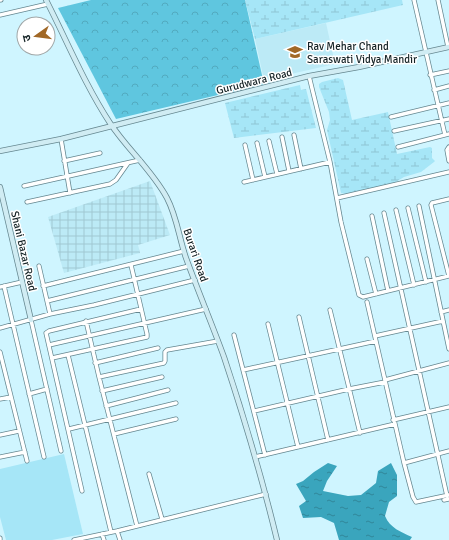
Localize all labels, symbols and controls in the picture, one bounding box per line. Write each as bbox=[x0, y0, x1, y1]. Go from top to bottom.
north arrow bbox=[16, 16, 56, 56]
text: उ bbox=[20, 33, 34, 43]
place label: Rav Mehar Chand Saraswati Vidya Mandir bbox=[307, 40, 417, 66]
school or university icon: Rav Mehar Chand Saraswati Vidya Mandir bbox=[286, 43, 304, 61]
street label: Gurudwara Road bbox=[215, 66, 294, 97]
street label: Shani Bazar Road bbox=[8, 210, 39, 293]
street label: Burari Road bbox=[180, 227, 211, 284]

